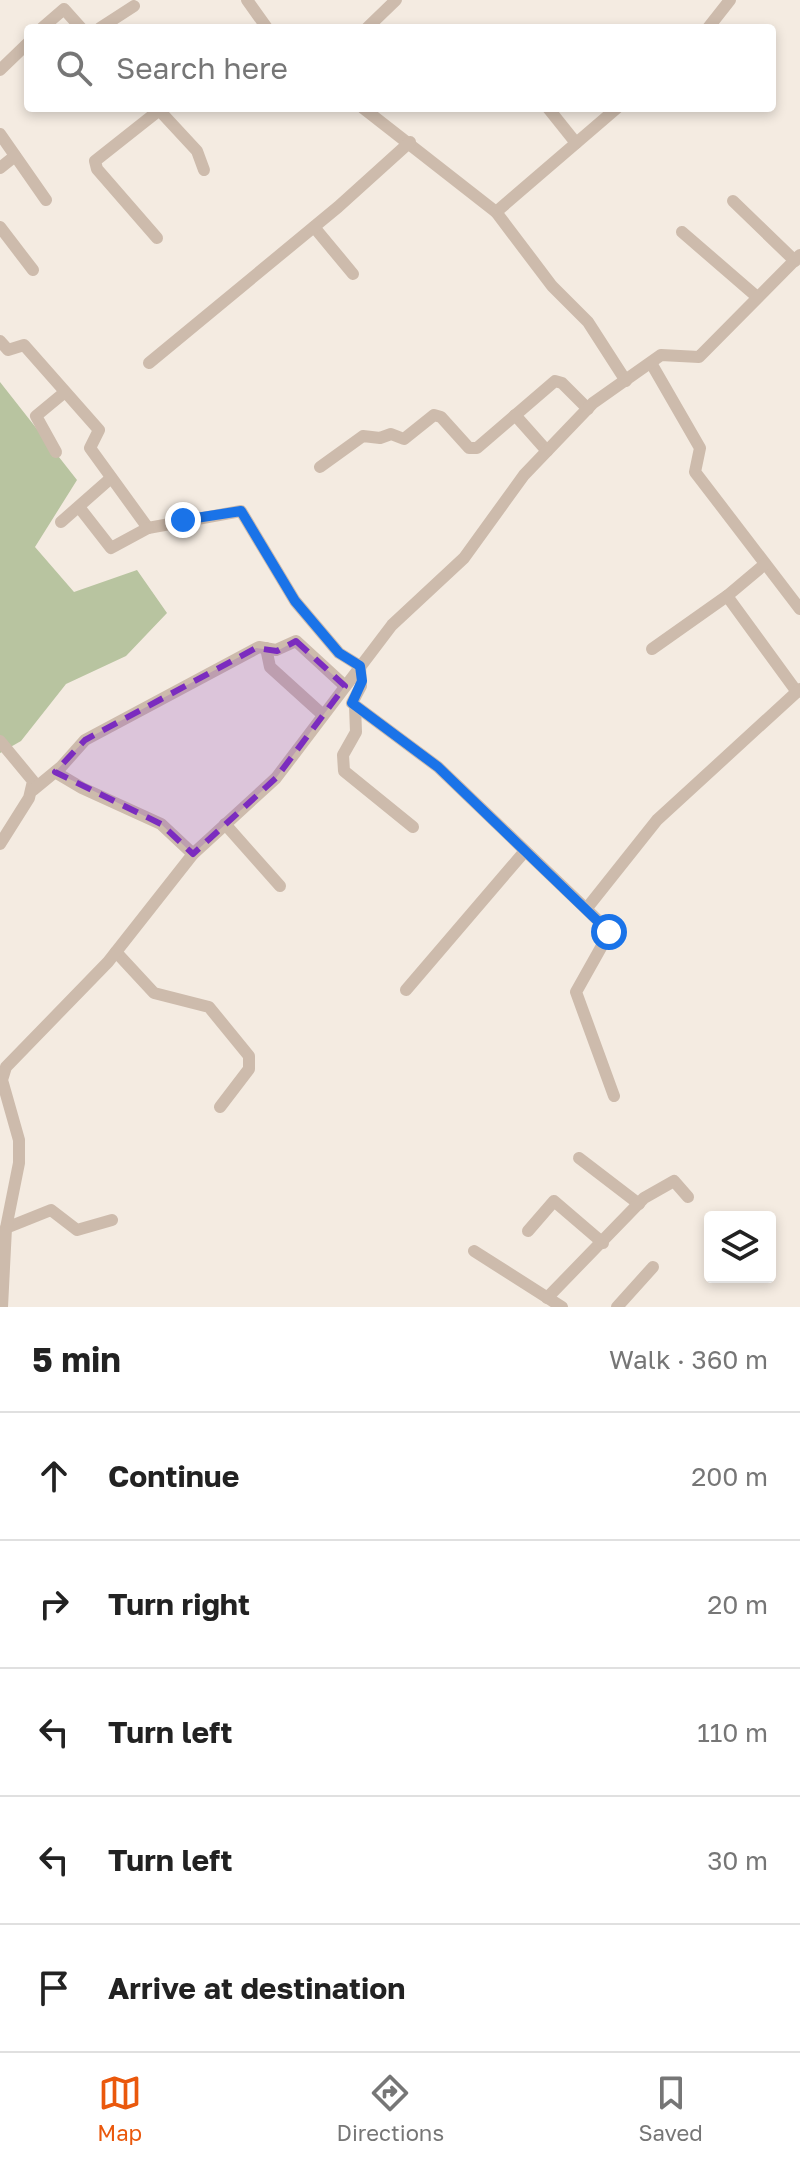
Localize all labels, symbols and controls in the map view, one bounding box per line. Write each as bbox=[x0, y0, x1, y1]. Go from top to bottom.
search box bbox=[24, 24, 776, 112]
icon: search bbox=[52, 46, 96, 90]
text: Search here bbox=[116, 50, 288, 86]
route end bbox=[165, 502, 201, 538]
route start bbox=[591, 914, 627, 950]
map controls bbox=[704, 1211, 776, 1283]
button: layers bbox=[704, 1211, 776, 1283]
text: 5 min bbox=[32, 1339, 121, 1379]
text: Walk · 360 m bbox=[609, 1344, 768, 1375]
icon: ahead bbox=[32, 1454, 76, 1498]
text: Continue bbox=[108, 1458, 239, 1494]
text: 200 m bbox=[691, 1461, 768, 1492]
icon: right bbox=[32, 1582, 76, 1626]
text: Turn right bbox=[108, 1586, 250, 1622]
text: 20 m bbox=[707, 1589, 768, 1620]
icon: left bbox=[32, 1710, 76, 1754]
text: Turn left bbox=[108, 1714, 233, 1750]
text: 110 m bbox=[697, 1717, 768, 1748]
icon: left bbox=[32, 1838, 76, 1882]
text: Turn left bbox=[108, 1842, 233, 1878]
text: 30 m bbox=[707, 1845, 768, 1876]
icon: arrive bbox=[32, 1966, 76, 2010]
text: Arrive at destination bbox=[108, 1970, 405, 2006]
tab: Map bbox=[97, 2071, 142, 2146]
tab: Directions bbox=[337, 2071, 444, 2146]
tab: Saved bbox=[639, 2071, 703, 2146]

